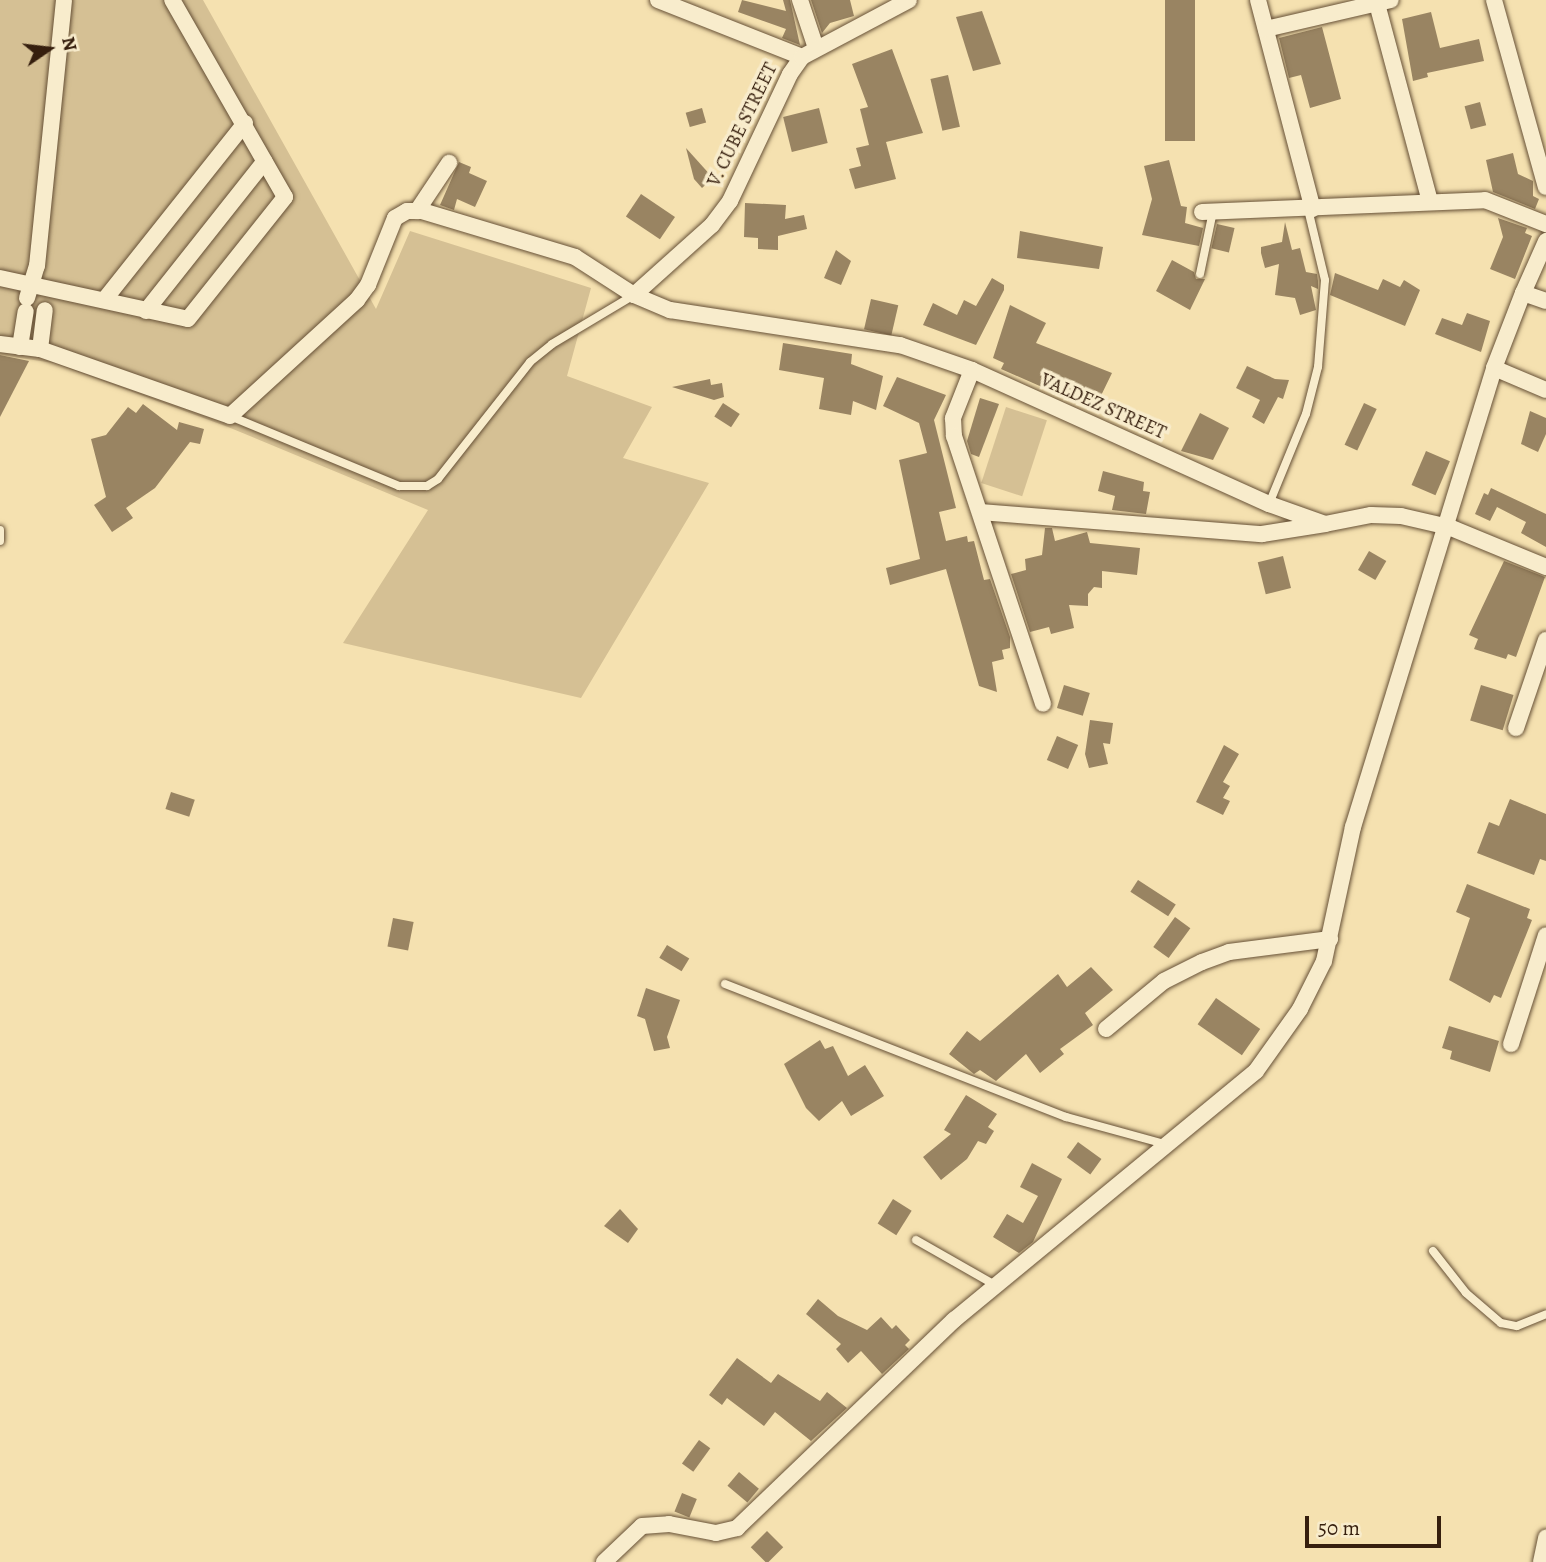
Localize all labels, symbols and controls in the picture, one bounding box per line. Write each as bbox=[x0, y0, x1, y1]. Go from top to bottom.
north arrow bbox=[14, 14, 84, 84]
text: N bbox=[55, 34, 84, 54]
street label: V. CUBE STREET bbox=[703, 59, 783, 191]
street label: VALDEZ STREET bbox=[1037, 369, 1169, 445]
scale bar bbox=[1308, 1502, 1444, 1546]
text: 50 m bbox=[1318, 1514, 1360, 1542]

